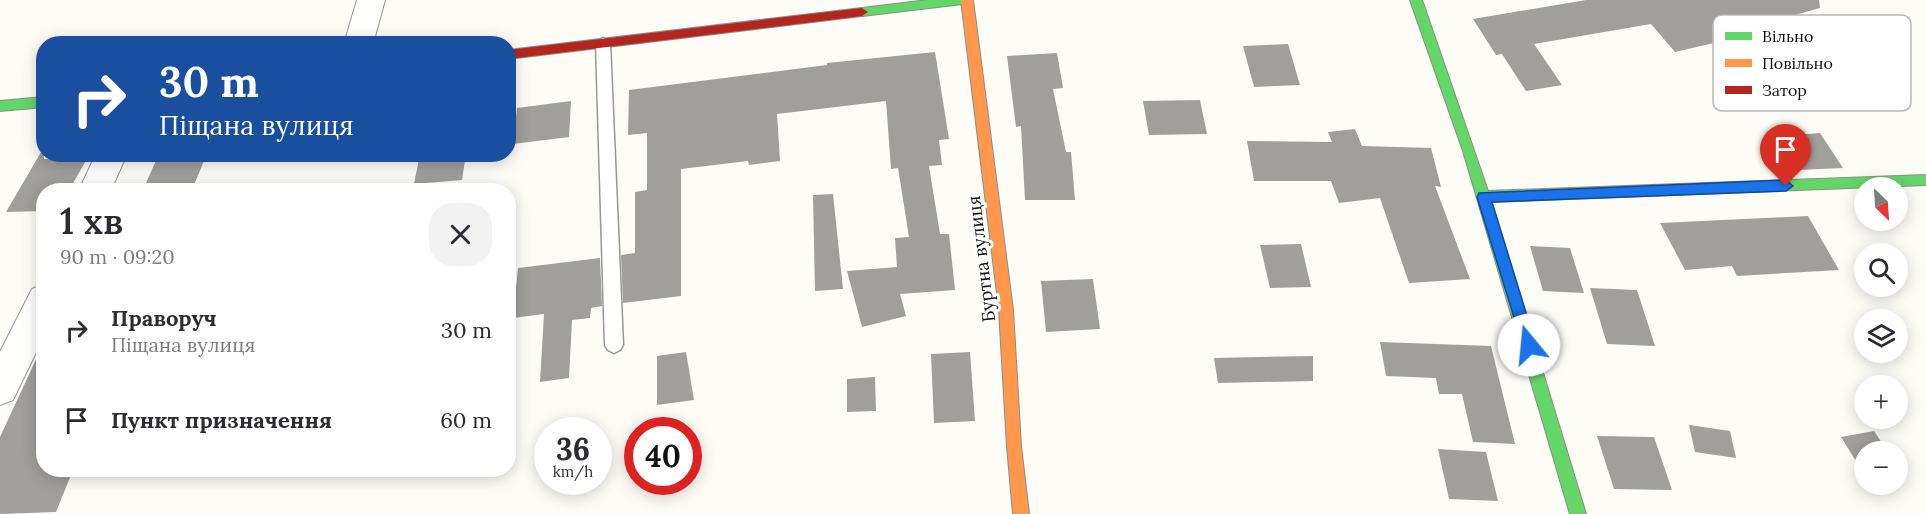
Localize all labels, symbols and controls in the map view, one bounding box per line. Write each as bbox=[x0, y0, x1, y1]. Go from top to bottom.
legend bbox=[1713, 15, 1911, 111]
text: Вільно bbox=[1762, 26, 1813, 46]
text: Повільно bbox=[1762, 53, 1833, 73]
text: 30 m bbox=[159, 55, 259, 109]
icon: right bbox=[60, 60, 138, 138]
text: Затор bbox=[1762, 80, 1807, 100]
text: Піщана вулиця bbox=[159, 108, 354, 142]
pin bbox=[1760, 124, 1811, 186]
icon: arrive bbox=[1769, 133, 1802, 166]
north arrow bbox=[1854, 177, 1908, 231]
map controls bbox=[1854, 177, 1908, 495]
street label: Буртна вулиця bbox=[962, 194, 1000, 324]
text: 1 хв bbox=[60, 198, 123, 244]
button: close bbox=[429, 203, 492, 266]
button: search bbox=[1854, 243, 1908, 297]
text: 90 m · 09:20 bbox=[60, 244, 175, 269]
text: Праворуч bbox=[111, 304, 217, 332]
button: layers bbox=[1854, 309, 1908, 363]
position arrow bbox=[1497, 313, 1561, 377]
icon: right bbox=[60, 314, 93, 347]
text: 30 m bbox=[441, 316, 492, 344]
text: Піщана вулиця bbox=[111, 332, 255, 357]
button: + bbox=[1854, 375, 1908, 429]
icon: arrive bbox=[60, 404, 93, 437]
text: Пункт призначення bbox=[111, 406, 332, 434]
text: 60 m bbox=[440, 406, 492, 434]
speed limit sign: 40 bbox=[624, 417, 702, 495]
text: 36 bbox=[556, 430, 590, 468]
button: − bbox=[1854, 441, 1908, 495]
text: km/h bbox=[553, 462, 593, 481]

